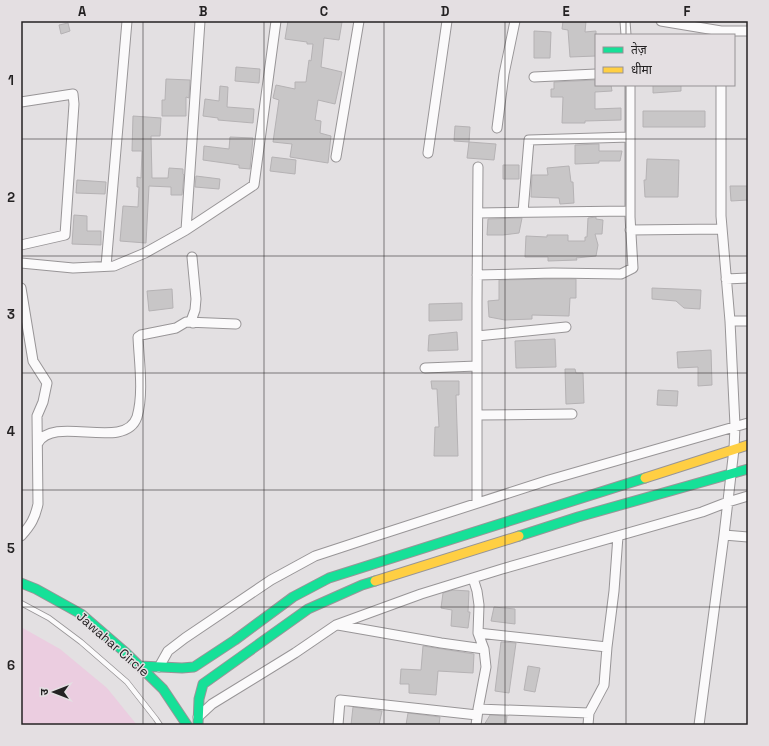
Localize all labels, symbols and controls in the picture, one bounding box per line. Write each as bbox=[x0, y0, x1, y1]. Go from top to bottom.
text: A bbox=[78, 3, 87, 20]
text: B bbox=[199, 3, 208, 20]
text: C bbox=[320, 3, 328, 20]
text: D bbox=[441, 3, 450, 20]
text: E bbox=[562, 3, 570, 20]
text: F bbox=[684, 3, 691, 20]
legend bbox=[595, 34, 735, 86]
text: तेज़ bbox=[631, 42, 648, 58]
text: धीमा bbox=[631, 62, 653, 78]
text: 1 bbox=[8, 72, 14, 89]
text: 2 bbox=[7, 189, 15, 206]
text: 3 bbox=[7, 306, 15, 323]
text: 4 bbox=[7, 423, 15, 440]
text: 5 bbox=[7, 540, 15, 557]
street label: Jawahar Circle bbox=[73, 608, 153, 680]
text: 6 bbox=[7, 657, 15, 674]
north arrow bbox=[34, 672, 74, 712]
text: उ bbox=[37, 688, 51, 695]

